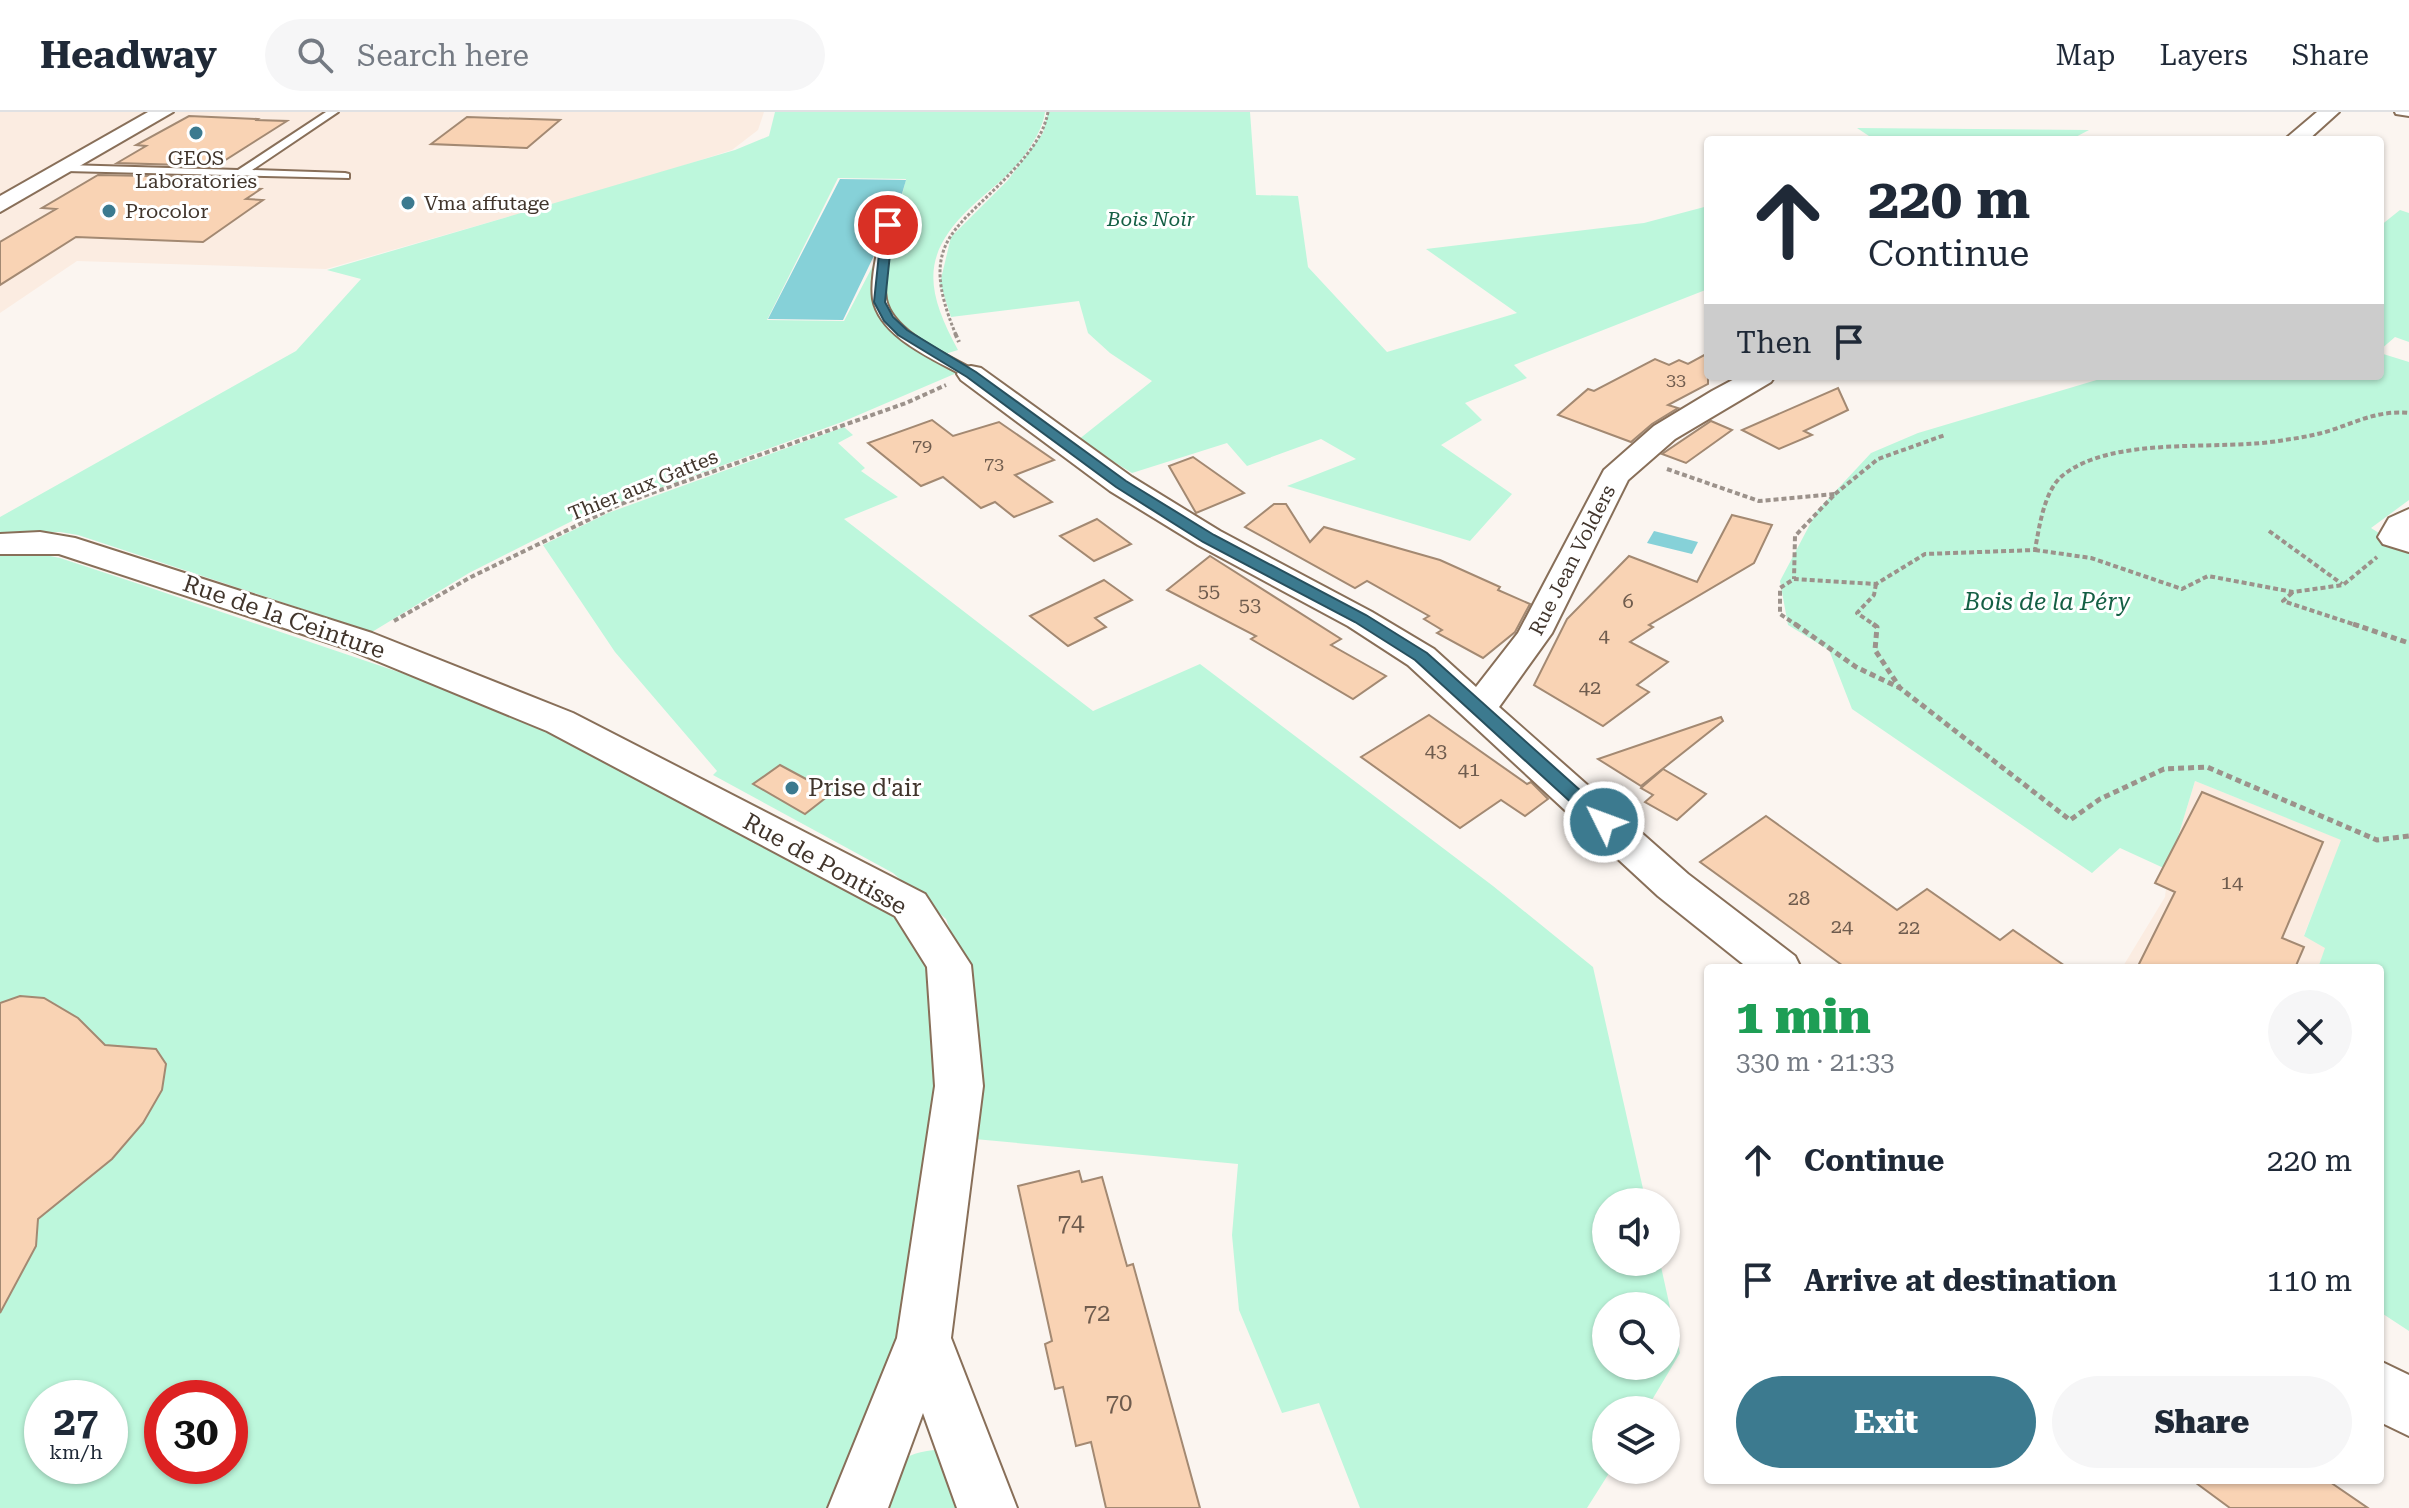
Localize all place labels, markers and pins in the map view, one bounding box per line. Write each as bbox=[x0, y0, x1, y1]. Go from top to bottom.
marker: GEOS Laboratories bbox=[187, 124, 205, 142]
place label: GEOS Laboratories bbox=[135, 146, 257, 193]
place label: Vma affutage bbox=[424, 191, 549, 215]
pin bbox=[854, 191, 922, 259]
marker: Vma affutage bbox=[399, 194, 417, 212]
place label: Procolor bbox=[125, 199, 208, 223]
marker: Procolor bbox=[100, 202, 118, 220]
place label: Prise d'air bbox=[808, 774, 922, 802]
marker: Prise d'air bbox=[783, 779, 801, 797]

